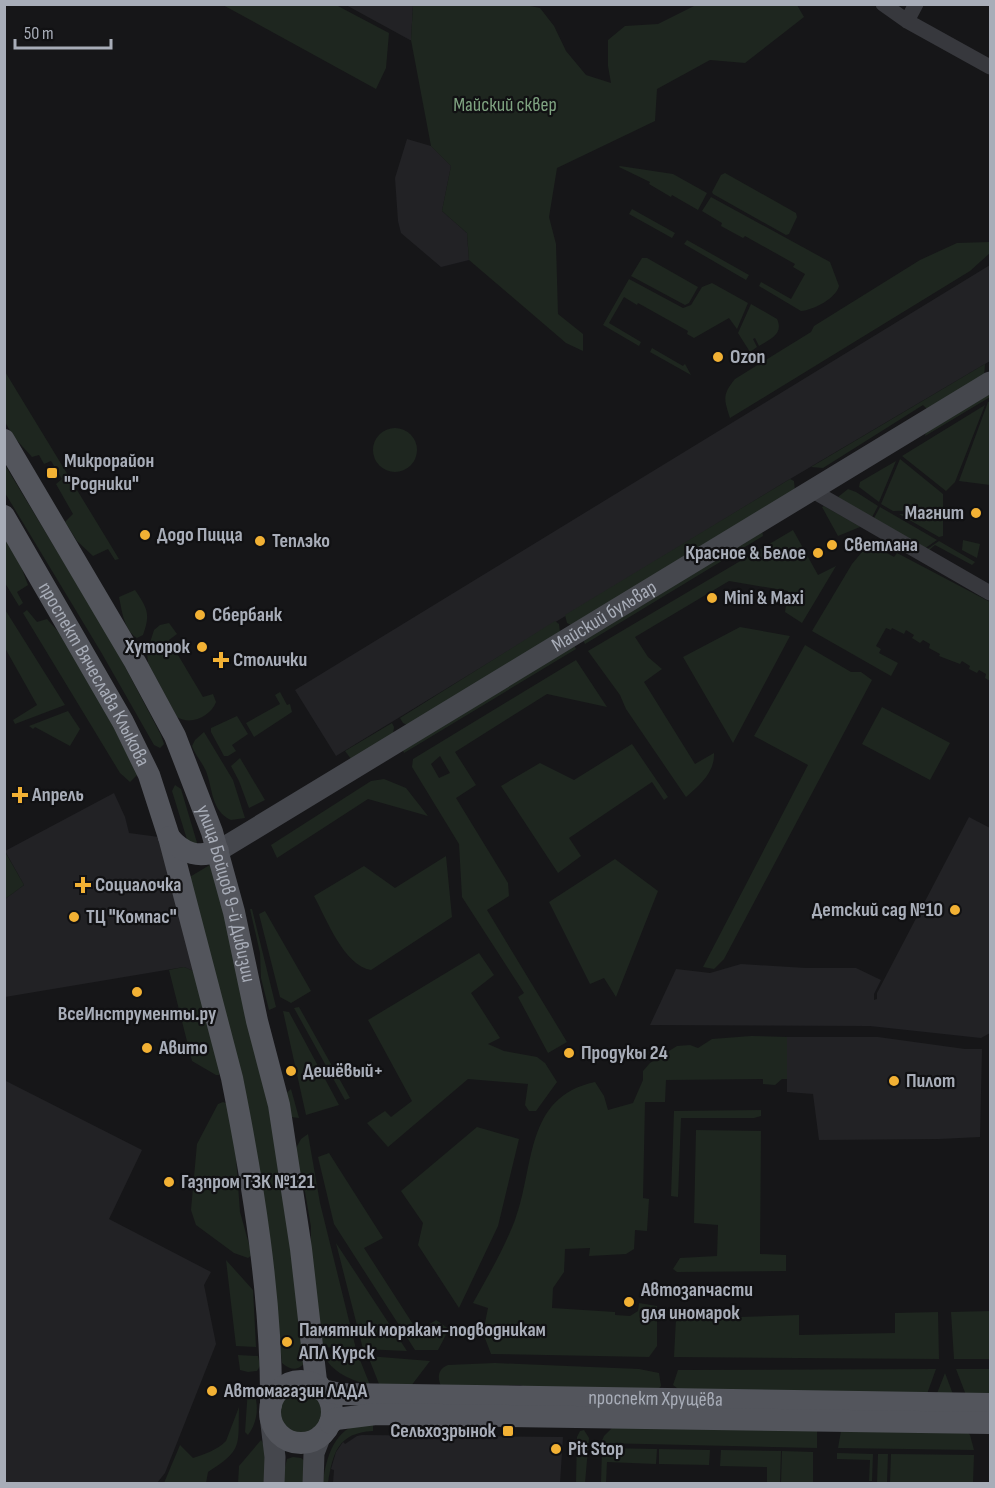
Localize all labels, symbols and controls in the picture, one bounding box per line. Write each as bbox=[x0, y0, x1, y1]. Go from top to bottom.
scale bar bbox=[15, 12, 111, 50]
text: 50 m bbox=[24, 23, 54, 44]
park label: Майский сквер bbox=[453, 93, 557, 117]
place label: Ozon bbox=[730, 345, 765, 369]
marker: Ozon bbox=[711, 350, 725, 364]
place label: Микрорайон "Родники" bbox=[64, 449, 154, 496]
marker: Микрорайон "Родники" bbox=[45, 466, 59, 480]
place label: Магнит bbox=[905, 501, 964, 525]
marker: Магнит bbox=[969, 506, 983, 520]
place label: Додо Пицца bbox=[157, 523, 243, 547]
marker: Додо Пицца bbox=[138, 528, 152, 542]
place label: Теплэко bbox=[272, 529, 330, 553]
place label: Светлана bbox=[844, 533, 918, 557]
marker: Теплэко bbox=[253, 534, 267, 548]
marker: Светлана bbox=[825, 538, 839, 552]
place label: Красное & Белое bbox=[685, 541, 806, 565]
marker: Красное & Белое bbox=[811, 546, 825, 560]
street label: Майский бульвар bbox=[547, 575, 661, 657]
street label: проспект Вячеслава Клыкова bbox=[33, 578, 155, 770]
place label: Mini & Maxi bbox=[724, 586, 804, 610]
marker: Mini & Maxi bbox=[705, 591, 719, 605]
place label: Сбербанк bbox=[212, 603, 283, 627]
marker: Сбербанк bbox=[193, 608, 207, 622]
place label: Хуторок bbox=[124, 635, 191, 659]
marker: Хуторок bbox=[195, 640, 209, 654]
place label: Столички bbox=[233, 648, 307, 672]
marker: Столички bbox=[214, 653, 228, 667]
place label: Апрель bbox=[31, 783, 84, 807]
marker: Апрель bbox=[13, 788, 27, 802]
street label: улица Бойцов 9-й Дивизии bbox=[191, 802, 260, 984]
place label: Социалочка bbox=[95, 873, 181, 897]
marker: Социалочка bbox=[76, 878, 90, 892]
place label: Детский сад №10 bbox=[812, 898, 943, 922]
marker: Детский сад №10 bbox=[948, 903, 962, 917]
place label: ТЦ "Компас" bbox=[86, 905, 177, 929]
marker: ТЦ "Компас" bbox=[67, 910, 81, 924]
marker: ВсеИнструменты.ру bbox=[130, 985, 144, 999]
place label: ВсеИнструменты.ру bbox=[58, 1002, 217, 1026]
place label: Авито bbox=[158, 1036, 208, 1060]
marker: Авито bbox=[140, 1041, 154, 1055]
place label: Продукы 24 bbox=[581, 1041, 668, 1065]
marker: Продукы 24 bbox=[562, 1046, 576, 1060]
place label: Дешёвый+ bbox=[303, 1059, 383, 1083]
marker: Дешёвый+ bbox=[284, 1064, 298, 1078]
place label: Пилот bbox=[906, 1069, 955, 1093]
marker: Пилот bbox=[887, 1074, 901, 1088]
place label: Газпром ТЗК №121 bbox=[181, 1170, 315, 1194]
marker: Газпром ТЗК №121 bbox=[162, 1175, 176, 1189]
place label: Автозапчасти для иномарок bbox=[640, 1278, 753, 1325]
marker: Автозапчасти для иномарок bbox=[622, 1295, 636, 1309]
place label: Памятник морякам-подводникам АПЛ Курск bbox=[298, 1318, 546, 1365]
marker: Памятник морякам-подводникам АПЛ Курск bbox=[280, 1335, 294, 1349]
place label: Автомагазин ЛАДА bbox=[223, 1379, 368, 1403]
marker: Автомагазин ЛАДА bbox=[205, 1384, 219, 1398]
street label: проспект Хрущёва bbox=[588, 1386, 723, 1412]
place label: Сельхозрынок bbox=[390, 1419, 497, 1443]
marker: Сельхозрынок bbox=[501, 1424, 515, 1438]
place label: Pit Stop bbox=[568, 1437, 624, 1461]
marker: Pit Stop bbox=[549, 1442, 563, 1456]

